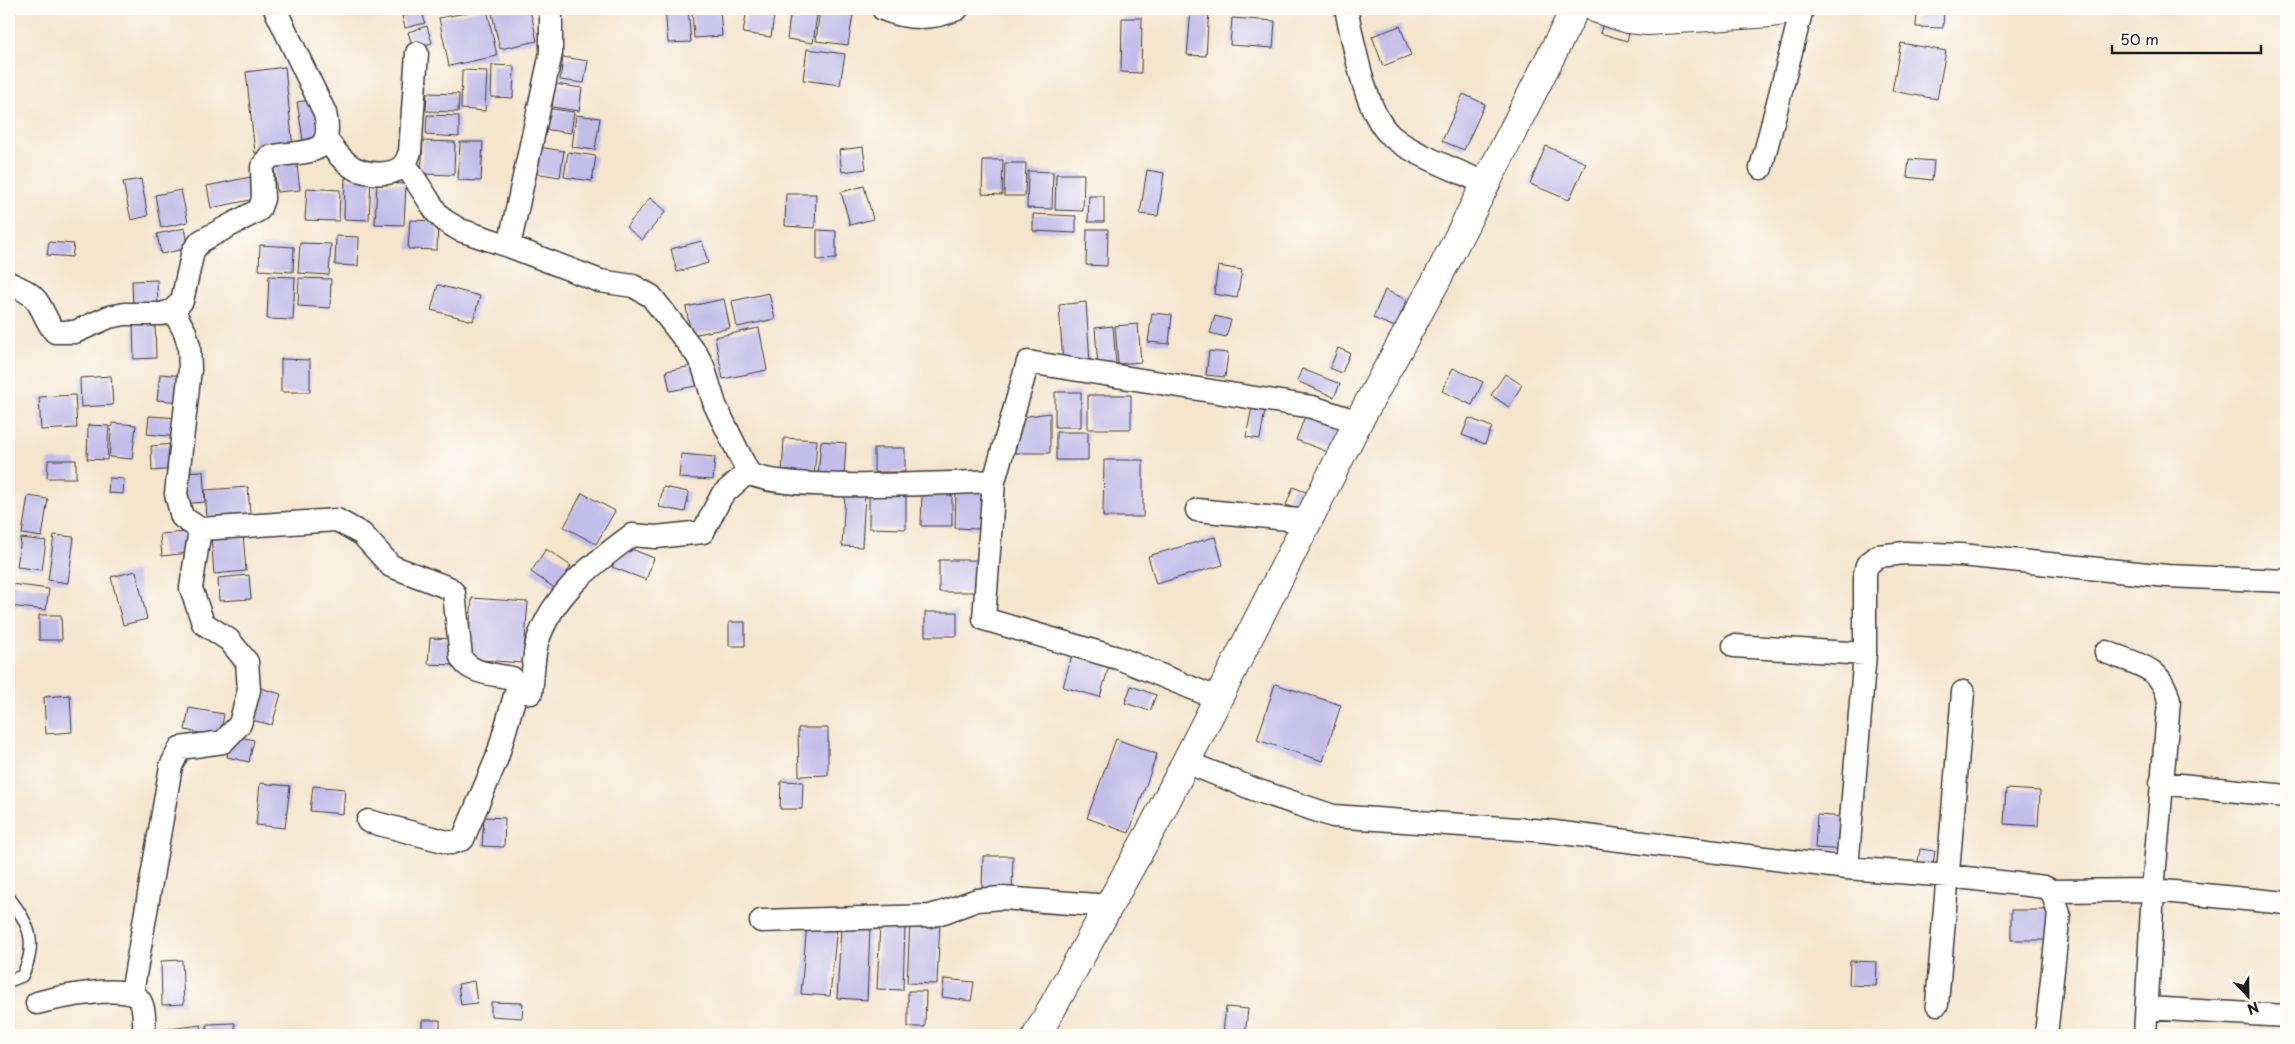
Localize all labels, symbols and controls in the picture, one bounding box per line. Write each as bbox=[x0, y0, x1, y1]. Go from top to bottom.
scale bar bbox=[2112, 22, 2261, 54]
text: 50 m bbox=[2120, 27, 2159, 50]
north arrow bbox=[2222, 972, 2272, 1022]
text: N bbox=[2244, 997, 2262, 1020]

